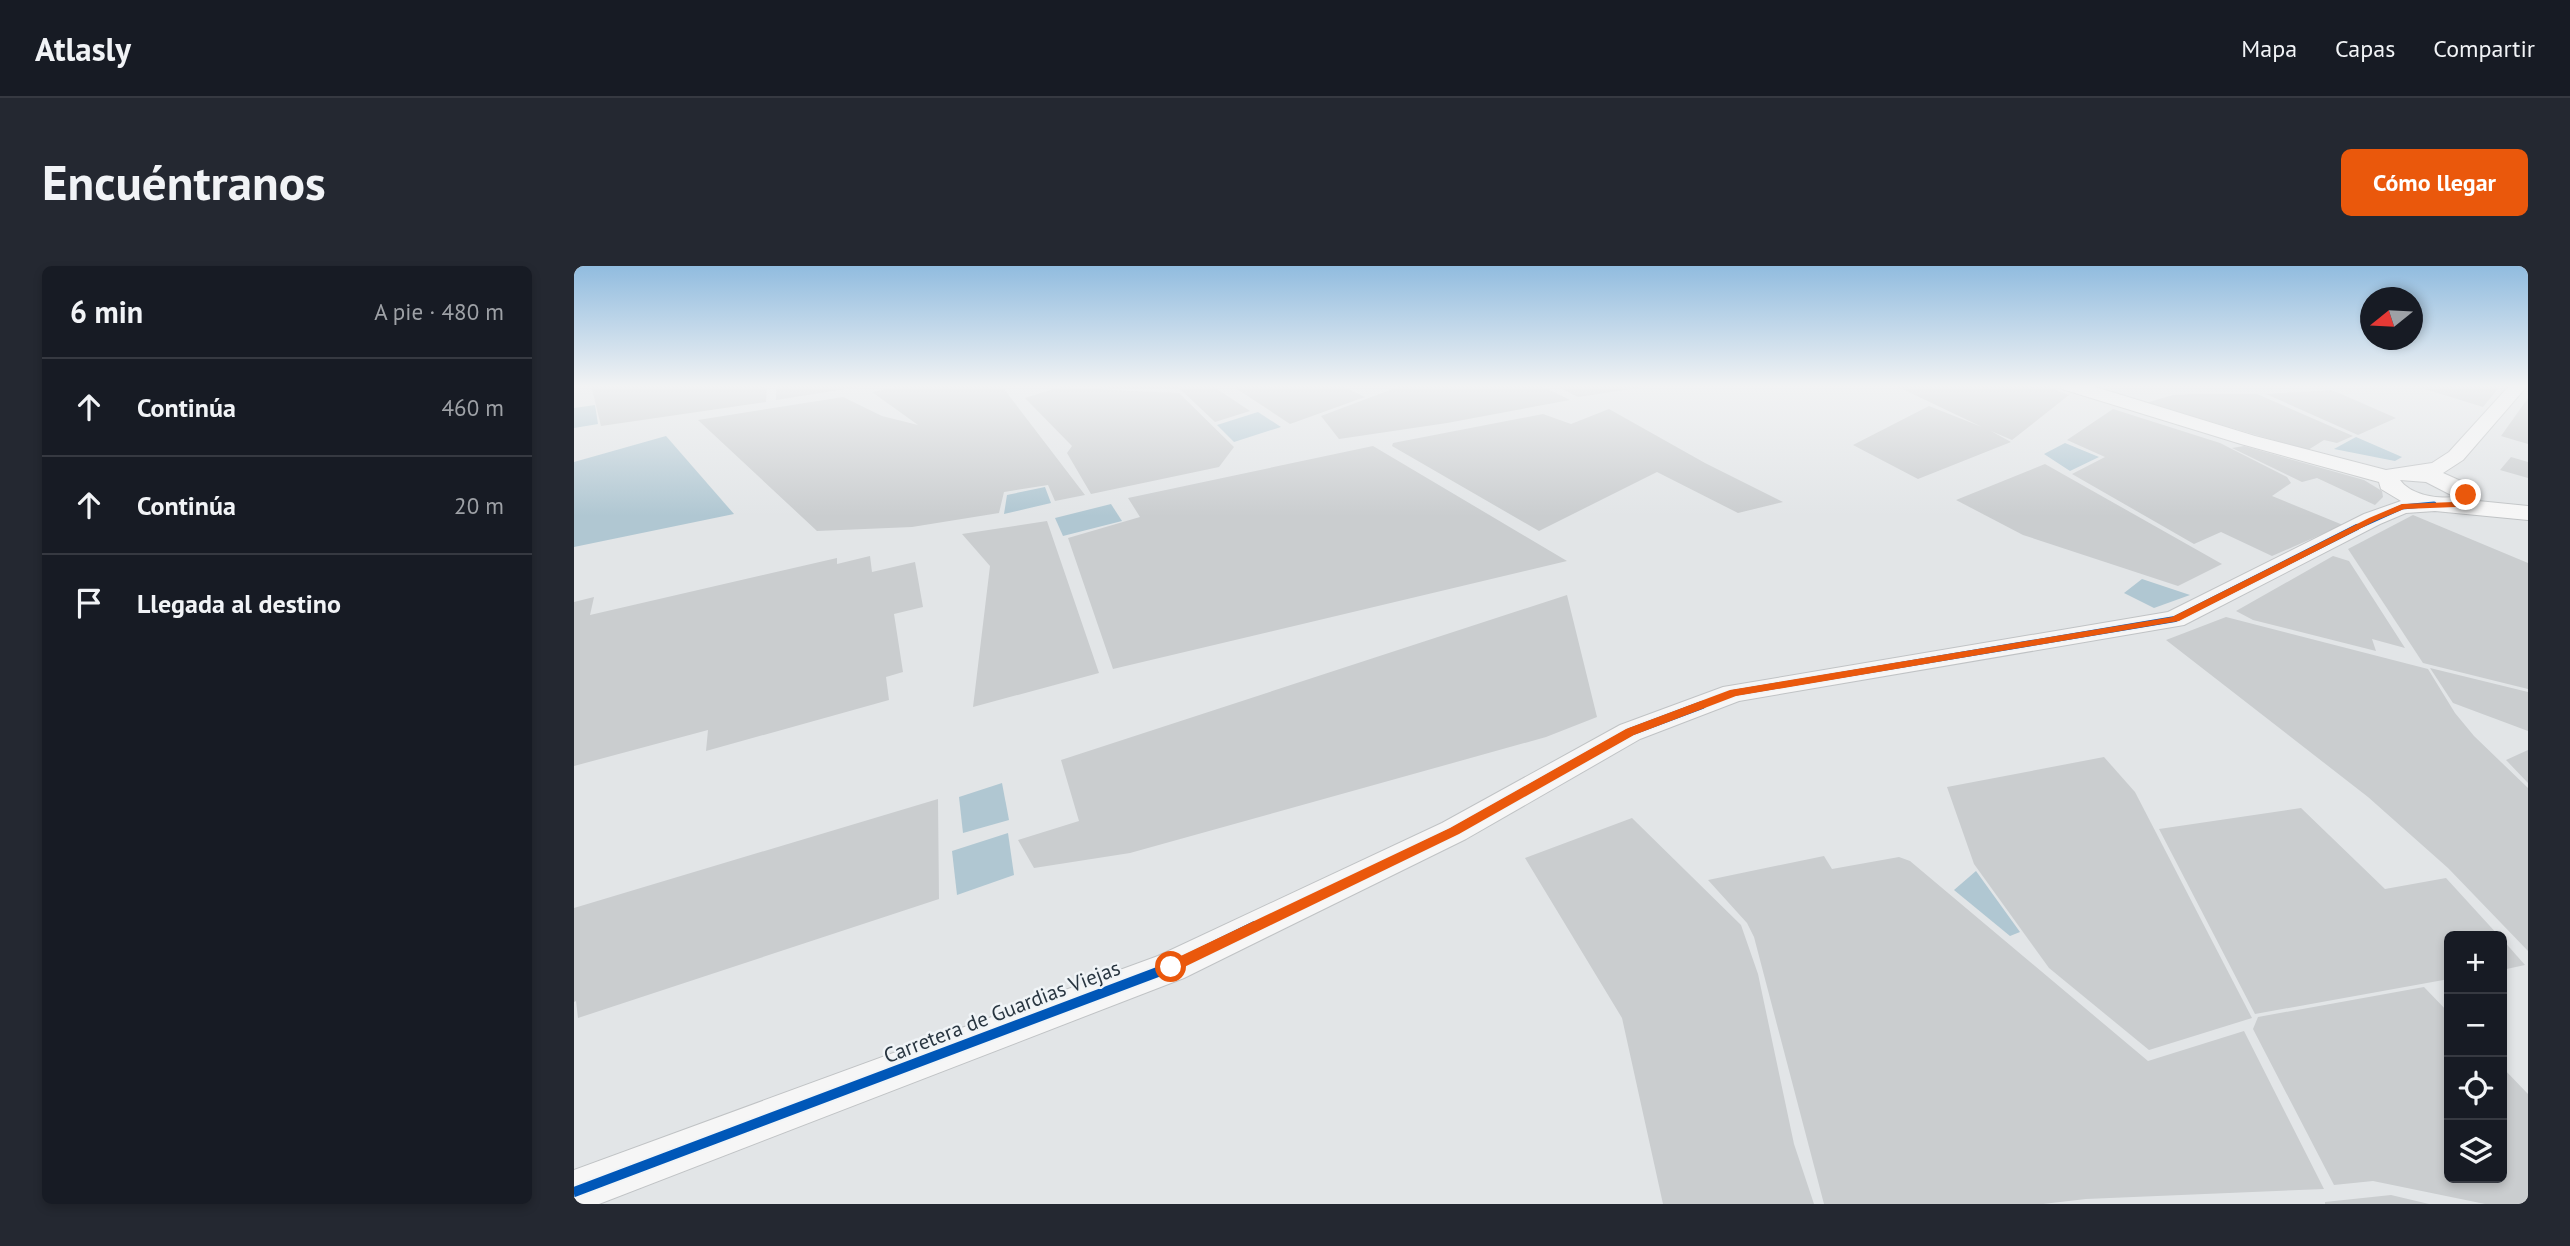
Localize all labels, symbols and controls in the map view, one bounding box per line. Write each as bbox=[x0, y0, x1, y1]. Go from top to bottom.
text: Atlasly bbox=[35, 27, 131, 70]
text: Mapa bbox=[2241, 33, 2297, 64]
text: Capas bbox=[2335, 33, 2395, 64]
text: Compartir bbox=[2433, 33, 2535, 64]
button: Cómo llegar bbox=[2341, 149, 2528, 216]
text: Encuéntranos bbox=[42, 150, 326, 214]
north arrow bbox=[2360, 287, 2423, 350]
text: 6 min bbox=[70, 292, 143, 331]
text: A pie · 480 m bbox=[374, 297, 504, 326]
icon: ahead bbox=[70, 388, 108, 426]
text: Continúa bbox=[137, 391, 236, 424]
text: 460 m bbox=[442, 393, 504, 422]
route end bbox=[2450, 479, 2481, 510]
icon: ahead bbox=[70, 486, 108, 524]
text: Continúa bbox=[137, 489, 236, 522]
text: 20 m bbox=[454, 491, 504, 520]
icon: arrive bbox=[70, 584, 108, 622]
text: Llegada al destino bbox=[137, 587, 341, 620]
map controls bbox=[2444, 931, 2507, 1183]
button: + bbox=[2444, 931, 2507, 994]
route start bbox=[1155, 951, 1186, 982]
street label: Carretera de Guardias Viejas bbox=[880, 954, 1124, 1069]
button: − bbox=[2444, 994, 2507, 1057]
button: locate bbox=[2444, 1057, 2507, 1120]
button: layers bbox=[2444, 1120, 2507, 1183]

